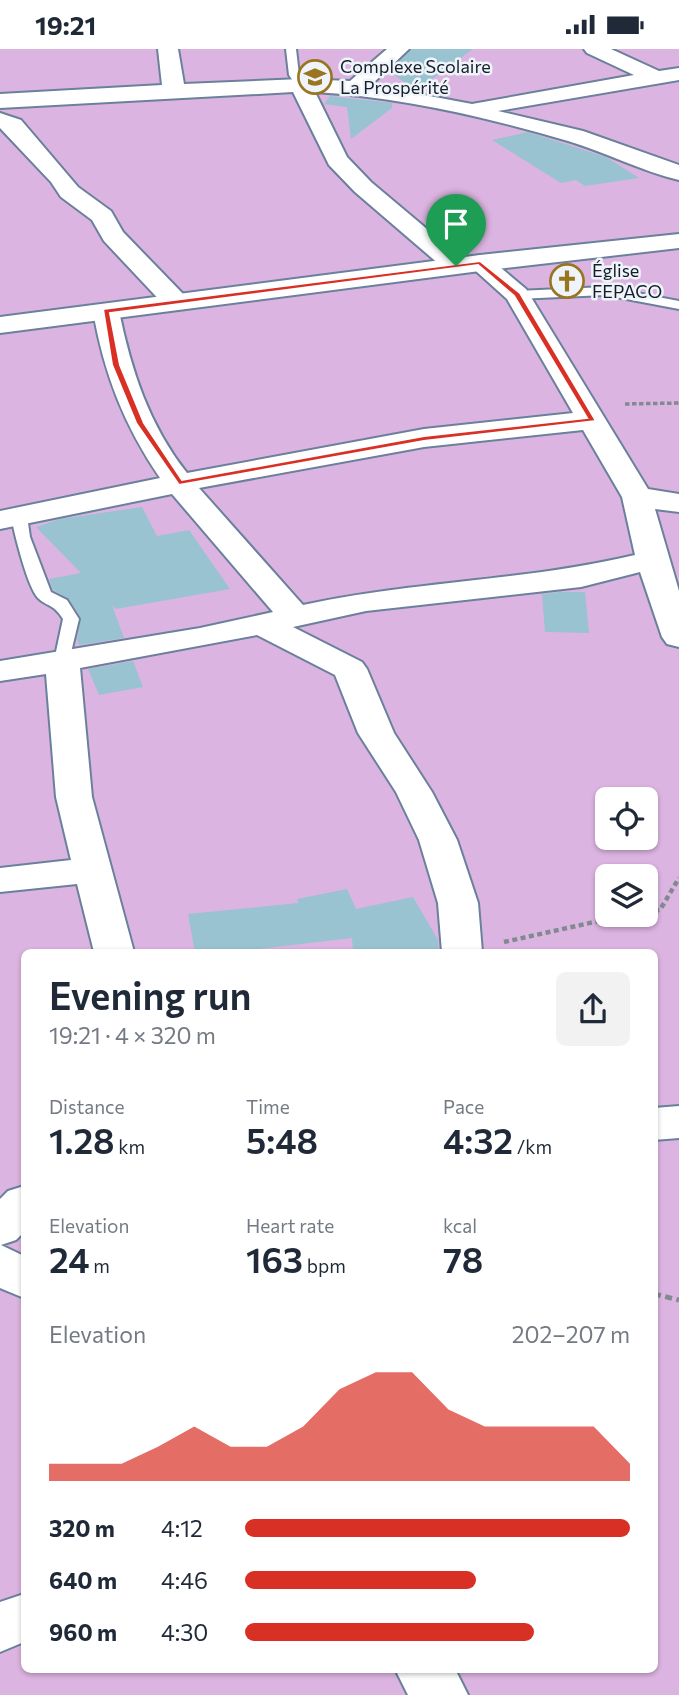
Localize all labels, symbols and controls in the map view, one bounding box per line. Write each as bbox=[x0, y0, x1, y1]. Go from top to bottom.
text: 19:21 bbox=[35, 9, 96, 40]
place label: Complexe Scolaire La Prospérité bbox=[340, 55, 491, 98]
school or university icon: Complexe Scolaire La Prospérité bbox=[296, 58, 334, 96]
pin bbox=[426, 194, 486, 266]
icon: arrive bbox=[437, 205, 475, 243]
place label: Église FEPACO bbox=[592, 259, 662, 302]
church icon: Église FEPACO bbox=[548, 262, 586, 300]
map controls bbox=[595, 787, 658, 927]
button: locate bbox=[595, 787, 658, 850]
button: layers bbox=[595, 864, 658, 927]
text: Evening run bbox=[49, 971, 252, 1018]
button: share bbox=[556, 972, 630, 1046]
text: 19:21 · 4 × 320 m bbox=[49, 1021, 216, 1049]
text: Distance bbox=[49, 1095, 125, 1118]
text: Time bbox=[246, 1095, 290, 1118]
text: Pace bbox=[443, 1095, 484, 1118]
text: 1.28 bbox=[49, 1118, 115, 1161]
text: 5:48 bbox=[246, 1118, 318, 1161]
text: 4:32 bbox=[443, 1118, 513, 1161]
text: km bbox=[115, 1135, 145, 1158]
text: /km bbox=[513, 1135, 552, 1158]
text: Elevation bbox=[49, 1214, 129, 1237]
text: Heart rate bbox=[246, 1214, 334, 1237]
text: kcal bbox=[443, 1214, 477, 1237]
text: 24 bbox=[49, 1237, 90, 1280]
text: 163 bbox=[246, 1237, 303, 1280]
text: 78 bbox=[443, 1237, 483, 1280]
text: m bbox=[90, 1254, 110, 1277]
text: bpm bbox=[303, 1254, 346, 1277]
text: Elevation bbox=[49, 1320, 146, 1348]
text: 202–207 m bbox=[512, 1320, 630, 1348]
text: 320 m bbox=[49, 1514, 115, 1542]
text: 4:12 bbox=[161, 1514, 203, 1542]
text: 640 m bbox=[49, 1566, 117, 1594]
text: 4:46 bbox=[161, 1566, 208, 1594]
text: 960 m bbox=[49, 1618, 117, 1646]
text: 4:30 bbox=[161, 1618, 208, 1646]

